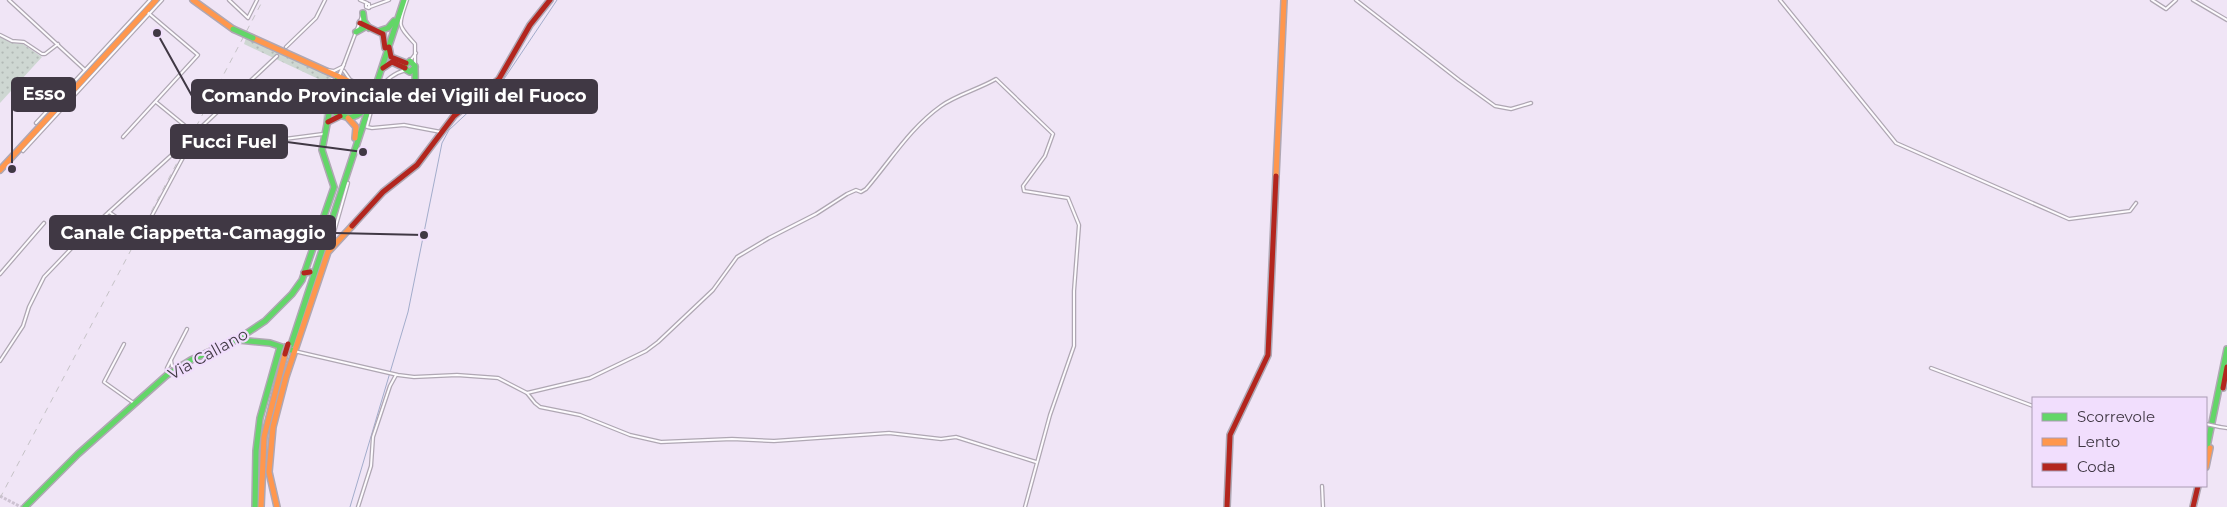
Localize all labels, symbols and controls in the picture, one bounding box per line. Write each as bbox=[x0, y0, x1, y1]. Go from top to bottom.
callout: Esso bbox=[12, 78, 75, 111]
callout: Comando Provinciale dei Vigili del Fuoco bbox=[192, 80, 597, 113]
text: Esso bbox=[23, 83, 66, 105]
text: Comando Provinciale dei Vigili del Fuoco bbox=[201, 85, 587, 107]
callout: Fucci Fuel bbox=[171, 125, 287, 158]
text: Fucci Fuel bbox=[181, 131, 277, 153]
callout: Canale Ciappetta-Camaggio bbox=[50, 216, 335, 249]
text: Canale Ciappetta-Camaggio bbox=[60, 222, 326, 244]
street label: Via Callano bbox=[165, 324, 251, 384]
legend bbox=[2032, 397, 2207, 487]
text: Scorrevole bbox=[2077, 407, 2155, 426]
text: Lento bbox=[2077, 432, 2120, 451]
text: Coda bbox=[2077, 457, 2116, 476]

